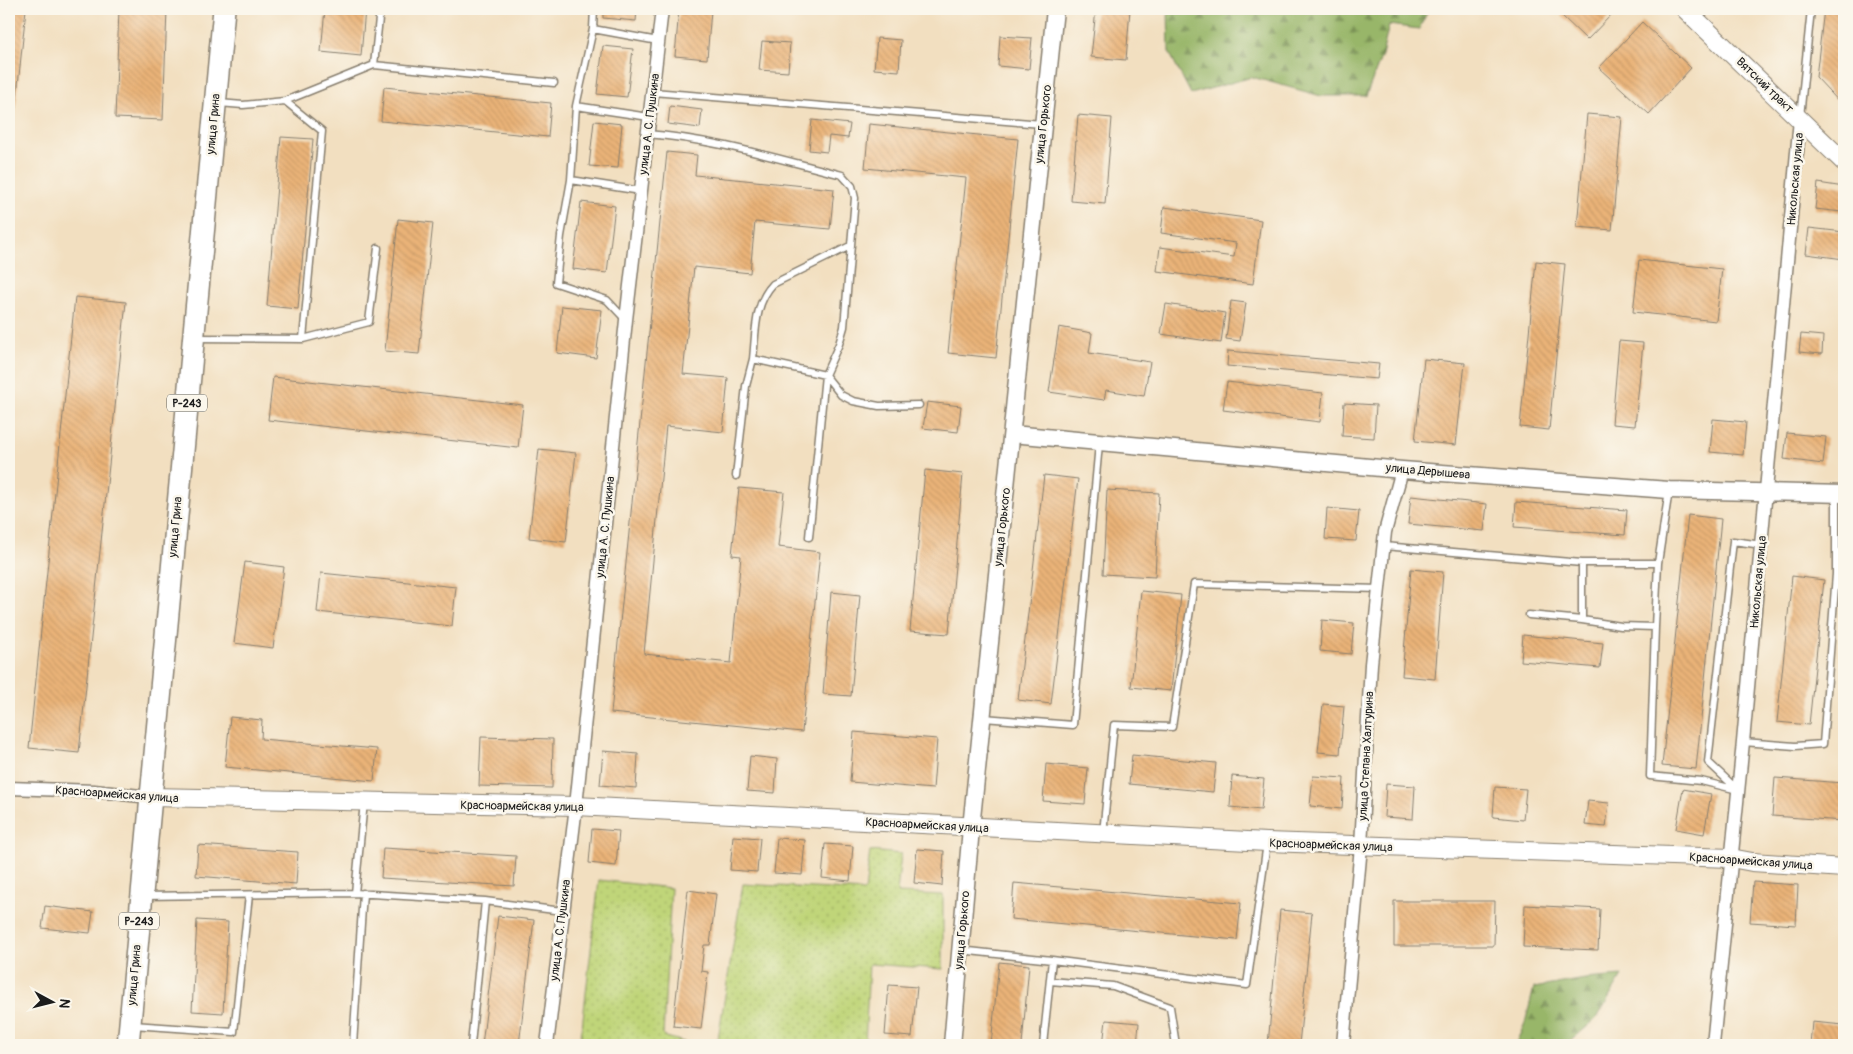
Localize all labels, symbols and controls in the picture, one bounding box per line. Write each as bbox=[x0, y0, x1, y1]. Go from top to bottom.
street label: Вятский тракт bbox=[1733, 54, 1796, 116]
street label: улица А. С. Пушкина bbox=[636, 72, 663, 177]
street label: улица Горького bbox=[1032, 83, 1055, 165]
street label: улица Грина bbox=[203, 93, 224, 156]
street label: Никольская улица bbox=[1784, 131, 1807, 226]
road number: Р-243 bbox=[167, 394, 207, 412]
street label: улица Дерышева bbox=[1384, 460, 1471, 483]
street label: улица А. С. Пушкина bbox=[593, 475, 618, 580]
street label: улица Горького bbox=[991, 486, 1014, 568]
street label: улица Грина bbox=[165, 496, 186, 559]
street label: Никольская улица bbox=[1747, 534, 1770, 629]
street label: улица Степана Халтурина bbox=[1356, 690, 1377, 822]
street label: Красноармейская улица bbox=[55, 783, 179, 806]
street label: Красноармейская улица bbox=[460, 798, 584, 815]
street label: Красноармейская улица bbox=[865, 815, 989, 836]
street label: Красноармейская улица bbox=[1269, 836, 1393, 855]
street label: Красноармейская улица bbox=[1689, 850, 1813, 873]
street label: улица А. С. Пушкина bbox=[547, 878, 574, 983]
street label: улица Горького bbox=[951, 889, 973, 971]
road number: Р-243 bbox=[119, 912, 159, 929]
street label: улица Грина bbox=[124, 944, 145, 1007]
north arrow bbox=[28, 976, 78, 1026]
text: N bbox=[55, 998, 73, 1009]

